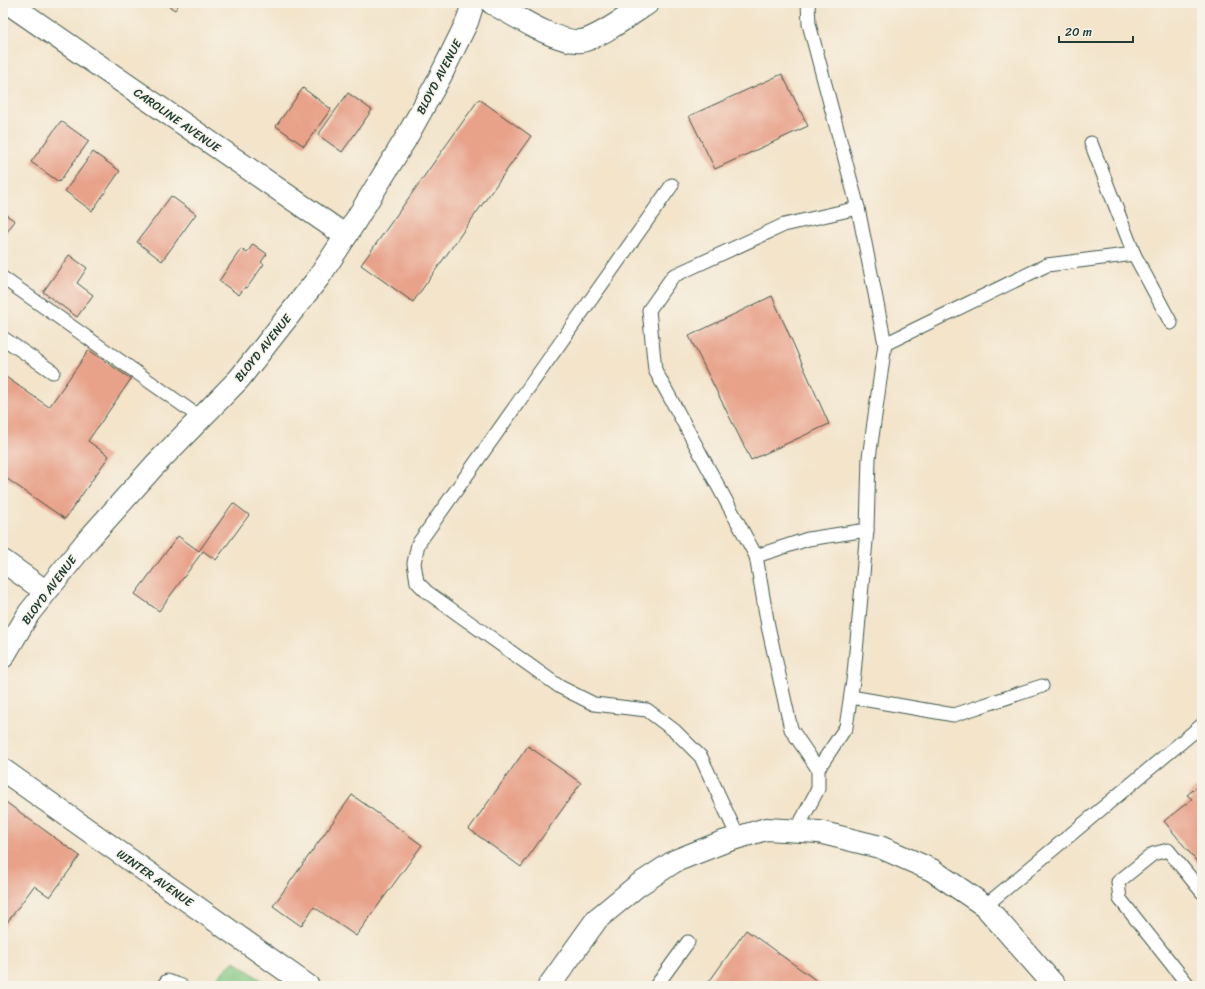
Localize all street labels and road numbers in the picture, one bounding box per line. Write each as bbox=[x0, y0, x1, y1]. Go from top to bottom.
street label: BLOYD AVENUE bbox=[410, 34, 469, 119]
street label: CAROLINE AVENUE bbox=[129, 82, 226, 159]
street label: BLOYD AVENUE bbox=[228, 308, 298, 387]
street label: BLOYD AVENUE bbox=[15, 549, 83, 630]
street label: WINTER AVENUE bbox=[112, 843, 199, 914]

